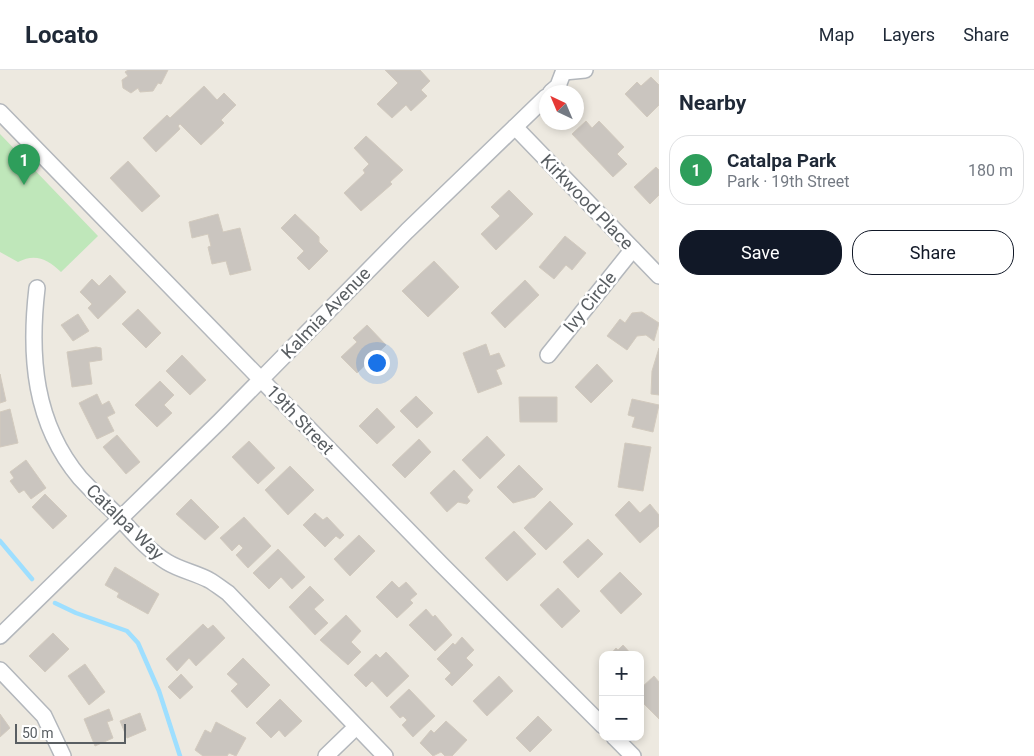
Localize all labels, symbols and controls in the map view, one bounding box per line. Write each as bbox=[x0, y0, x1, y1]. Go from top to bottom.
text: Locato bbox=[25, 21, 98, 49]
text: Map bbox=[819, 24, 854, 45]
text: Layers bbox=[882, 24, 935, 45]
text: Share bbox=[963, 24, 1009, 45]
north arrow bbox=[539, 85, 584, 130]
text: Nearby bbox=[679, 91, 746, 115]
pin: 1 bbox=[8, 144, 40, 185]
text: Catalpa Park bbox=[727, 149, 836, 172]
street label: Kirkwood Place bbox=[537, 150, 638, 254]
text: 1 bbox=[691, 161, 701, 180]
text: 180 m bbox=[968, 161, 1013, 180]
text: Park · 19th Street bbox=[727, 172, 850, 191]
button: Save bbox=[679, 230, 842, 275]
button: Share bbox=[852, 230, 1014, 275]
street label: Kalmia Avenue bbox=[277, 263, 374, 363]
street label: Ivy Circle bbox=[559, 267, 620, 336]
your location bbox=[364, 350, 390, 376]
street label: 19th Street bbox=[262, 381, 339, 459]
street label: Catalpa Way bbox=[82, 479, 169, 564]
map controls bbox=[599, 651, 644, 741]
button: + bbox=[599, 651, 644, 696]
button: − bbox=[599, 696, 644, 741]
scale bar bbox=[15, 721, 126, 744]
text: 50 m bbox=[22, 725, 54, 741]

